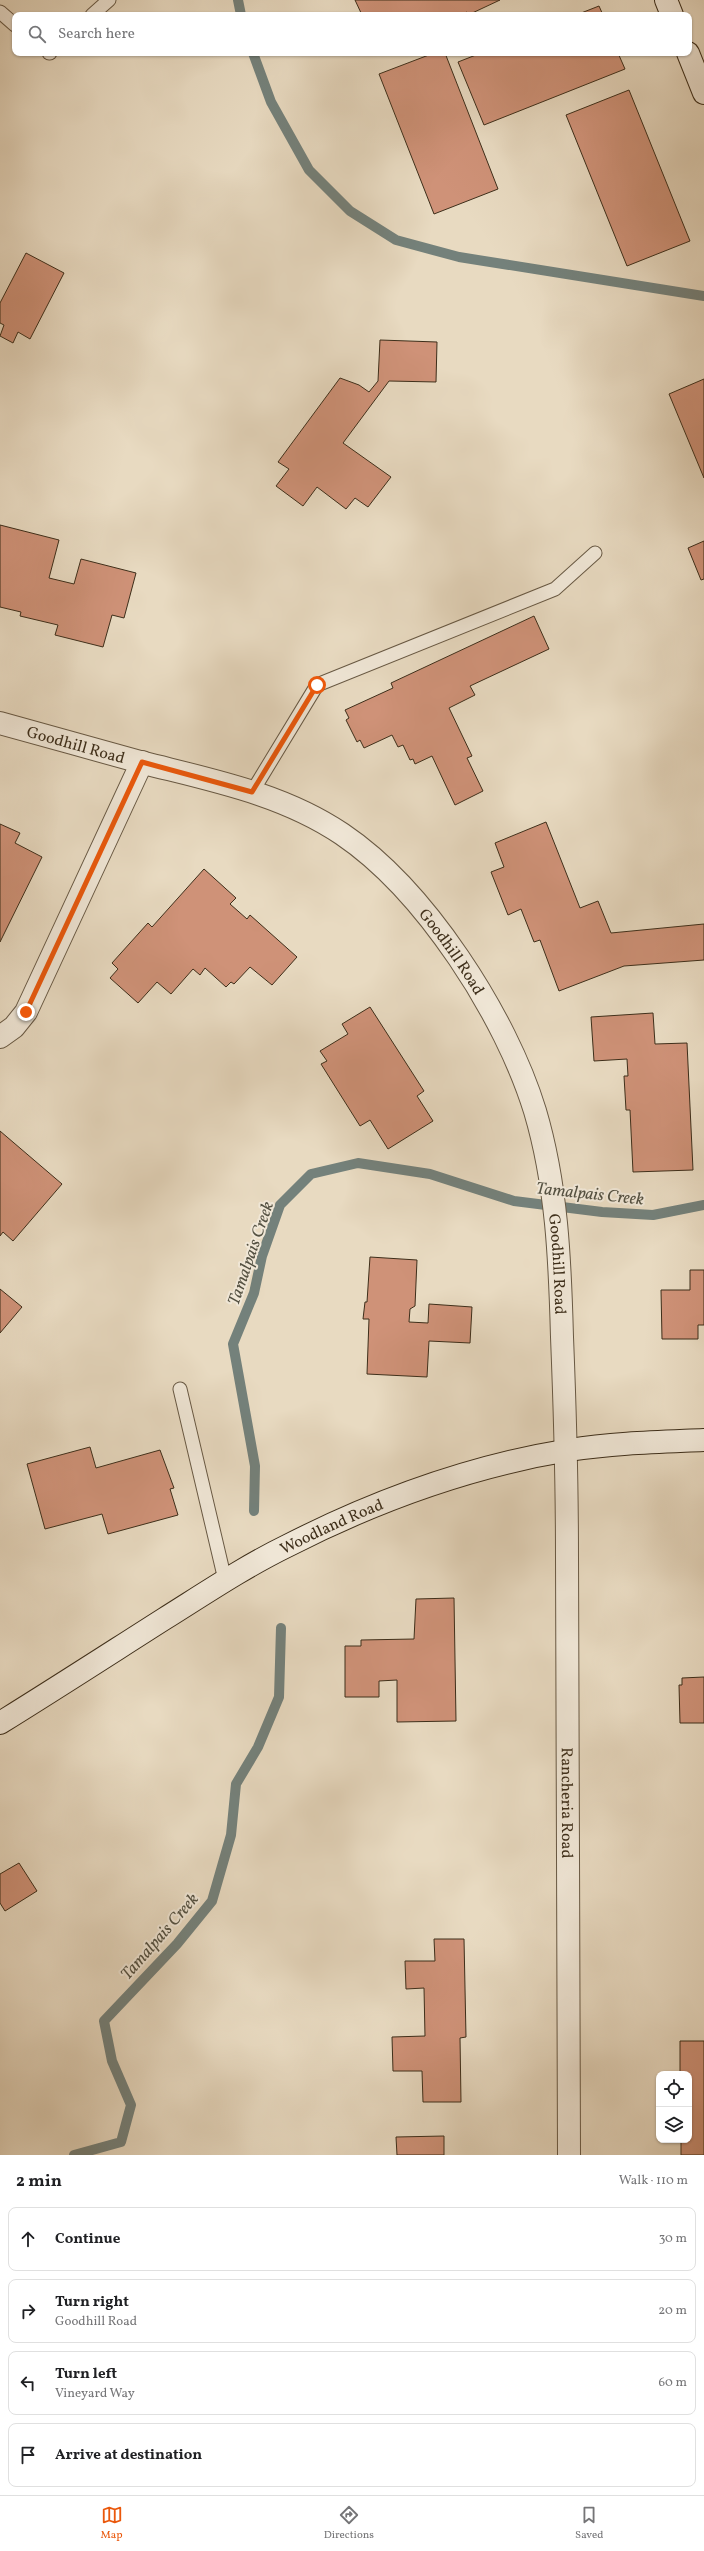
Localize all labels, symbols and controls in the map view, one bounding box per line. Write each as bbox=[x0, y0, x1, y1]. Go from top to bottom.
search box bbox=[12, 12, 692, 56]
icon: search bbox=[26, 23, 48, 45]
text: Search here bbox=[58, 24, 135, 45]
route start bbox=[308, 676, 326, 694]
street label: Goodhill Road bbox=[24, 722, 127, 770]
street label: Goodhill Road bbox=[413, 904, 489, 1000]
route end bbox=[17, 1003, 35, 1021]
water label: Tamalpais Creek bbox=[535, 1177, 645, 1212]
water label: Tamalpais Creek bbox=[223, 1198, 280, 1308]
street label: Goodhill Road bbox=[542, 1213, 570, 1315]
street label: Woodland Road bbox=[277, 1494, 387, 1561]
street label: Rancheria Road bbox=[555, 1747, 577, 1859]
water label: Tamalpais Creek bbox=[116, 1888, 204, 1985]
map controls bbox=[656, 2071, 692, 2143]
button: locate bbox=[656, 2071, 692, 2107]
button: layers bbox=[656, 2107, 692, 2143]
text: 2 min bbox=[16, 2170, 62, 2193]
text: Walk · 110 m bbox=[619, 2172, 688, 2190]
icon: ahead bbox=[17, 2228, 39, 2250]
text: Continue bbox=[55, 2229, 120, 2250]
text: 30 m bbox=[659, 2230, 687, 2248]
text: Turn right bbox=[55, 2292, 129, 2313]
icon: right bbox=[17, 2300, 39, 2322]
text: 20 m bbox=[658, 2302, 687, 2320]
text: Goodhill Road bbox=[55, 2313, 137, 2331]
text: Turn left bbox=[55, 2364, 117, 2385]
icon: left bbox=[17, 2372, 39, 2394]
text: 60 m bbox=[659, 2374, 687, 2392]
text: Vineyard Way bbox=[55, 2385, 135, 2403]
icon: arrive bbox=[17, 2444, 39, 2466]
text: Arrive at destination bbox=[55, 2445, 202, 2466]
tab: Map bbox=[101, 2504, 123, 2543]
tab: Directions bbox=[324, 2504, 374, 2543]
tab: Saved bbox=[575, 2504, 603, 2543]

